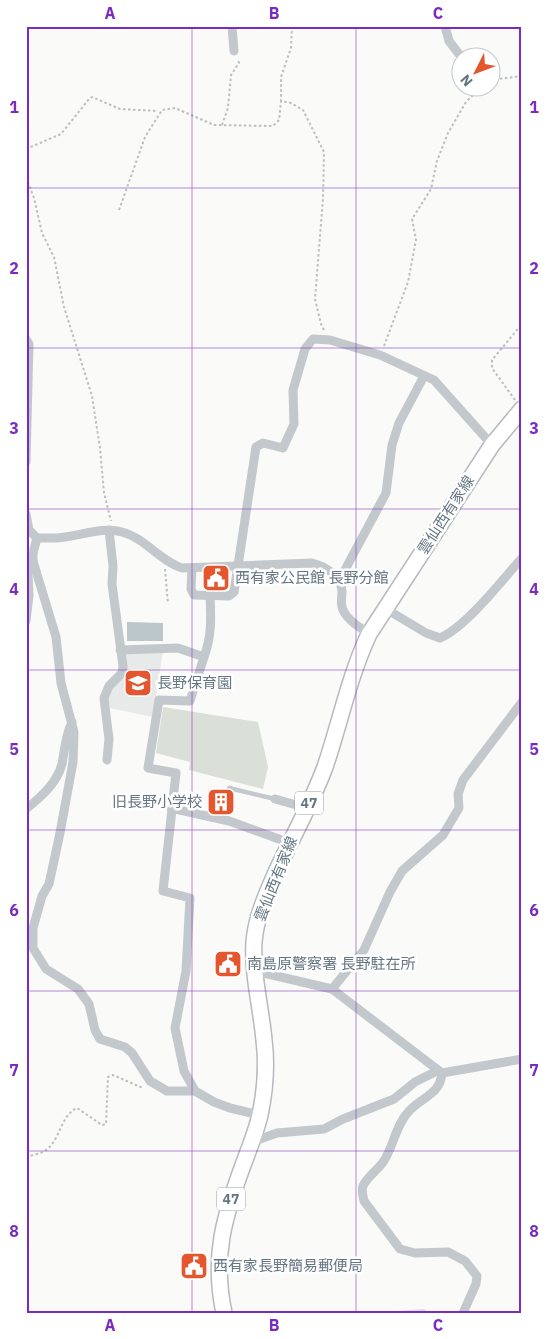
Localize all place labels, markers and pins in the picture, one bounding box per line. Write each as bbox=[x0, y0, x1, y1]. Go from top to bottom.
public building icon: 西有家公民館 長野分館 bbox=[201, 563, 231, 593]
place label: 西有家公民館 長野分館 bbox=[235, 568, 389, 587]
school or university icon: 長野保育園 bbox=[123, 668, 153, 698]
place label: 長野保育園 bbox=[157, 673, 232, 692]
building icon: 旧長野小学校 bbox=[206, 787, 236, 817]
place label: 旧長野小学校 bbox=[112, 792, 202, 811]
public building icon: 南島原警察署 長野駐在所 bbox=[213, 949, 243, 979]
place label: 南島原警察署 長野駐在所 bbox=[247, 954, 416, 973]
public building icon: 西有家長野簡易郵便局 bbox=[179, 1251, 209, 1281]
place label: 西有家長野簡易郵便局 bbox=[213, 1256, 363, 1275]

